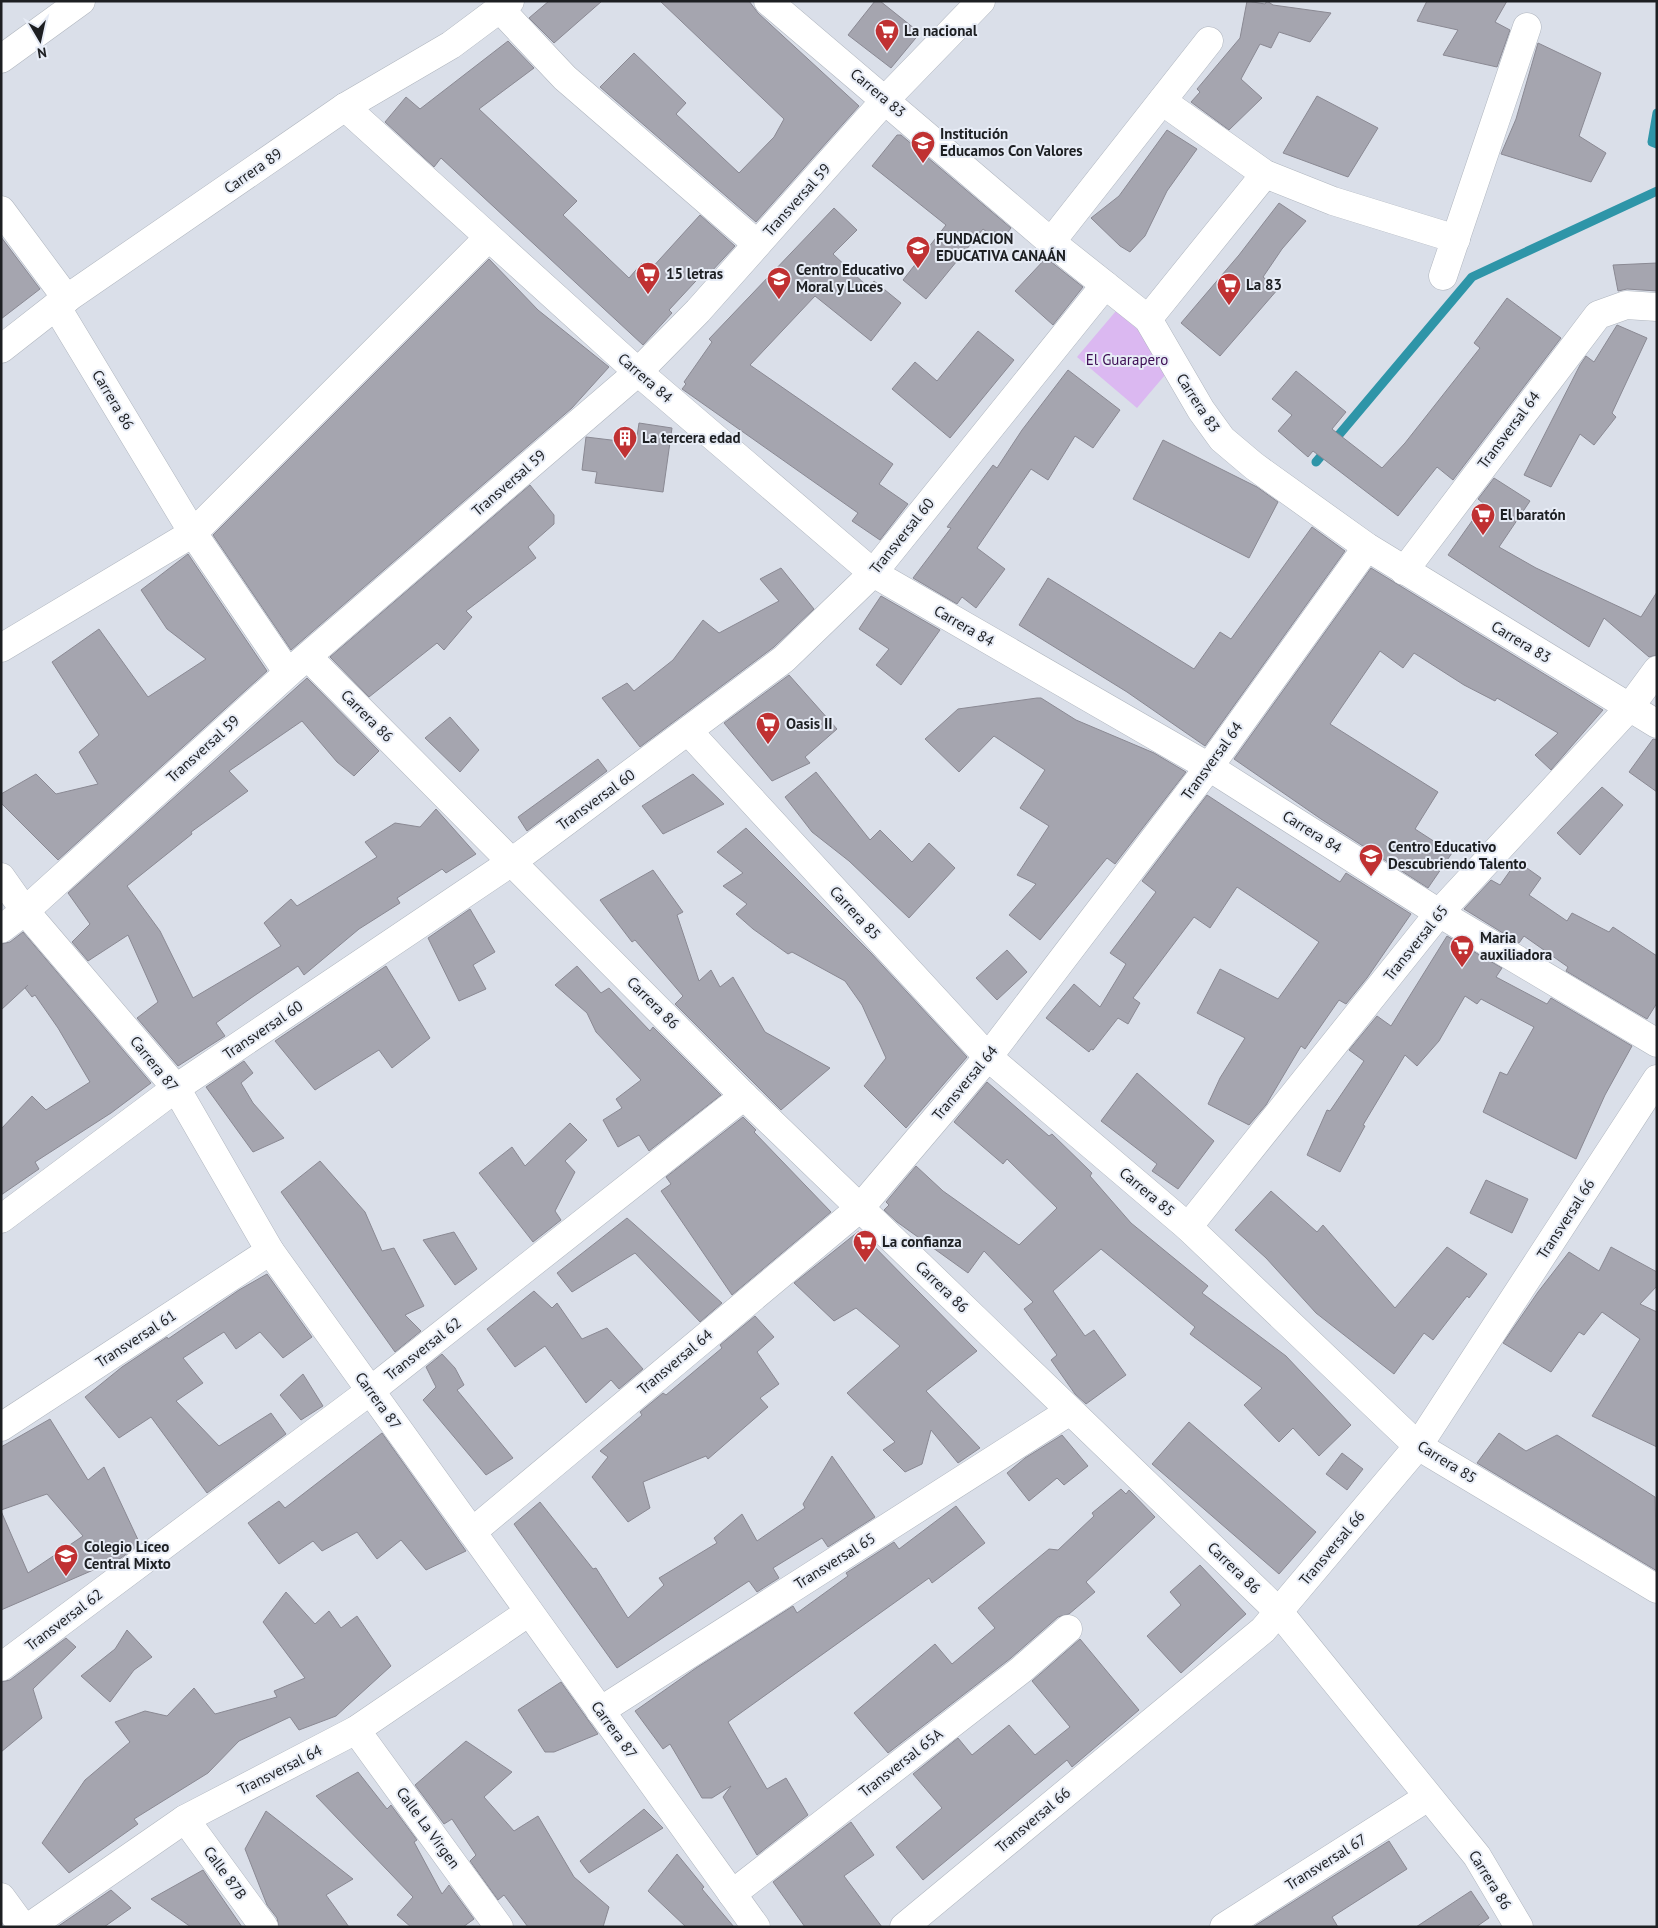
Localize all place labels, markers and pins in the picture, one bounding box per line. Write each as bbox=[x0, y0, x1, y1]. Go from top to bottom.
supermarket icon: La nacional bbox=[874, 18, 900, 52]
place label: La nacional bbox=[904, 21, 978, 40]
place label: Institución Educamos Con Valores bbox=[940, 124, 1083, 160]
school or university icon: Institución Educamos Con Valores bbox=[910, 130, 936, 164]
place label: FUNDACION EDUCATIVA CANAÁN bbox=[936, 229, 1066, 265]
school or university icon: FUNDACION EDUCATIVA CANAÁN bbox=[905, 235, 931, 269]
place label: Centro Educativo Moral y Luces bbox=[796, 260, 904, 296]
supermarket icon: 15 letras bbox=[635, 261, 661, 295]
place label: 15 letras bbox=[666, 264, 723, 283]
school or university icon: Centro Educativo Moral y Luces bbox=[766, 266, 792, 300]
supermarket icon: La 83 bbox=[1216, 272, 1242, 306]
place label: La 83 bbox=[1246, 275, 1282, 294]
building icon: La tercera edad bbox=[612, 425, 638, 459]
place label: La tercera edad bbox=[642, 428, 741, 447]
supermarket icon: El baratón bbox=[1470, 502, 1496, 536]
place label: El baratón bbox=[1500, 505, 1566, 524]
supermarket icon: Oasis II bbox=[755, 711, 781, 745]
place label: Oasis II bbox=[786, 714, 833, 733]
place label: Centro Educativo Descubriendo Talento bbox=[1388, 837, 1527, 873]
school or university icon: Centro Educativo Descubriendo Talento bbox=[1358, 843, 1384, 877]
place label: Maria auxiliadora bbox=[1480, 928, 1552, 964]
supermarket icon: Maria auxiliadora bbox=[1449, 934, 1475, 968]
supermarket icon: La confianza bbox=[852, 1229, 878, 1263]
place label: La confianza bbox=[882, 1232, 962, 1251]
place label: Colegio Liceo Central Mixto bbox=[84, 1537, 171, 1573]
school or university icon: Colegio Liceo Central Mixto bbox=[53, 1543, 79, 1577]

